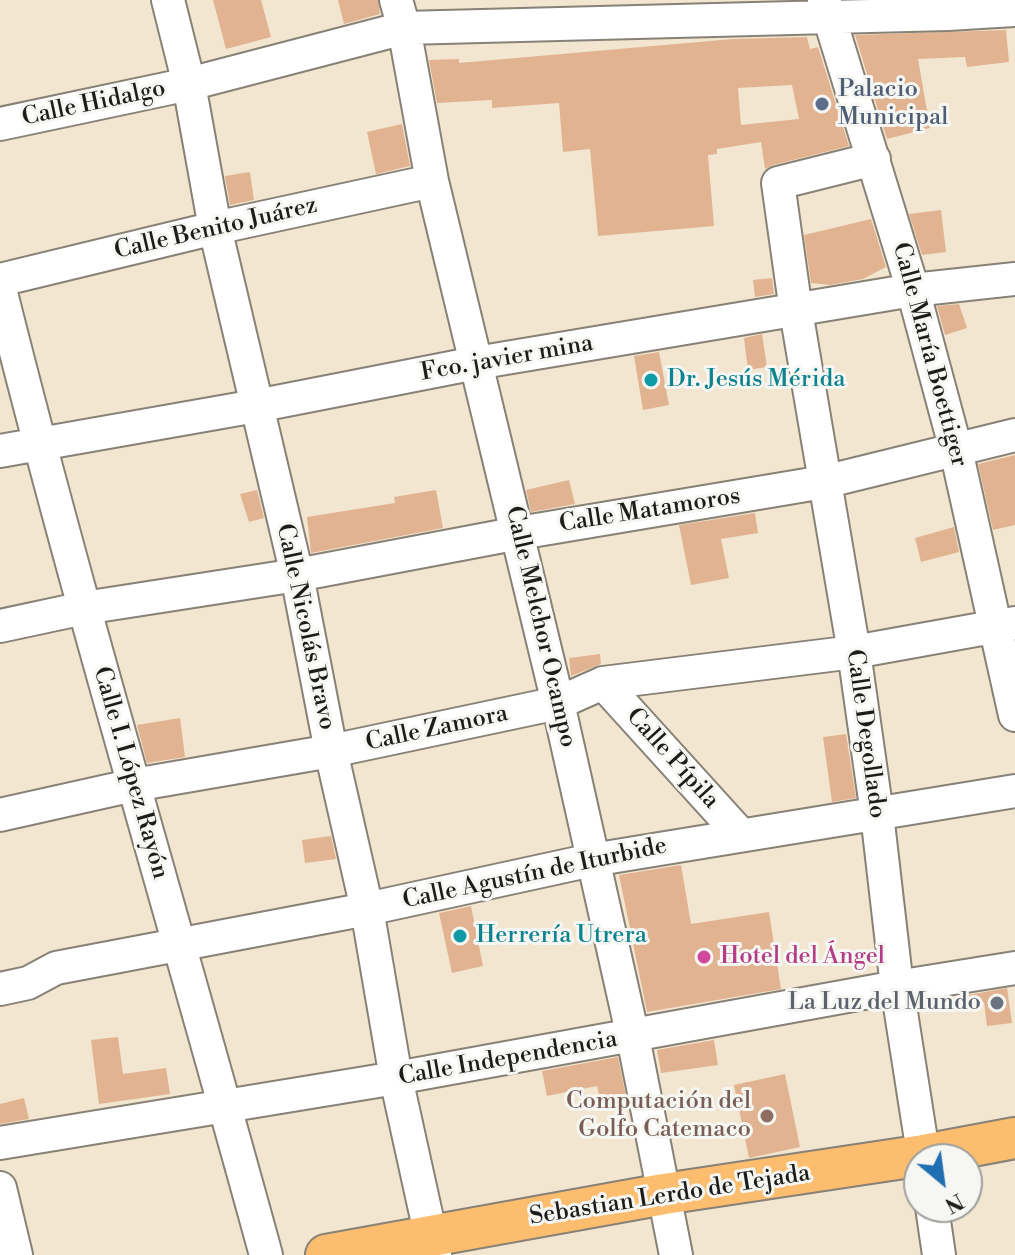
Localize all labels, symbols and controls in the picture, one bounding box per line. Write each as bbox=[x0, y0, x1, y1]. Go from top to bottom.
street label: Calle Hidalgo bbox=[20, 75, 168, 133]
place label: Palacio Municipal bbox=[838, 76, 948, 132]
marker: Palacio Municipal bbox=[813, 95, 831, 113]
street label: Calle Benito Juárez bbox=[112, 192, 320, 266]
street label: Calle María Boettiger bbox=[885, 240, 973, 470]
street label: Fco. javier mina bbox=[419, 330, 595, 388]
place label: Dr. Jesús Mérida bbox=[667, 366, 845, 394]
marker: Dr. Jesús Mérida bbox=[642, 371, 660, 389]
street label: Calle Matamoros bbox=[557, 482, 743, 540]
street label: Calle Melchor Ocampo bbox=[498, 504, 582, 750]
street label: Calle Nicolás Bravo bbox=[269, 521, 341, 733]
street label: Calle Degollado bbox=[839, 648, 891, 820]
street label: Calle I. López Rayón bbox=[86, 664, 174, 882]
street label: Calle Zamora bbox=[363, 700, 511, 758]
street label: Calle Pípila bbox=[619, 703, 725, 815]
street label: Calle Agustín de Iturbide bbox=[400, 832, 670, 916]
place label: Herrería Utrera bbox=[476, 922, 647, 950]
marker: Herrería Utrera bbox=[451, 927, 469, 945]
place label: Hotel del Ángel bbox=[720, 943, 885, 971]
marker: Hotel del Ángel bbox=[695, 948, 713, 966]
place label: La Luz del Mundo bbox=[788, 989, 981, 1017]
marker: La Luz del Mundo bbox=[988, 994, 1006, 1012]
street label: Calle Independencia bbox=[396, 1026, 620, 1092]
place label: Computación del Golfo Catemaco bbox=[566, 1088, 751, 1144]
marker: Computación del Golfo Catemaco bbox=[758, 1107, 776, 1125]
north arrow bbox=[903, 1143, 983, 1223]
street label: Sebastian Lerdo de Tejada bbox=[528, 1160, 812, 1232]
text: N bbox=[940, 1187, 968, 1219]

